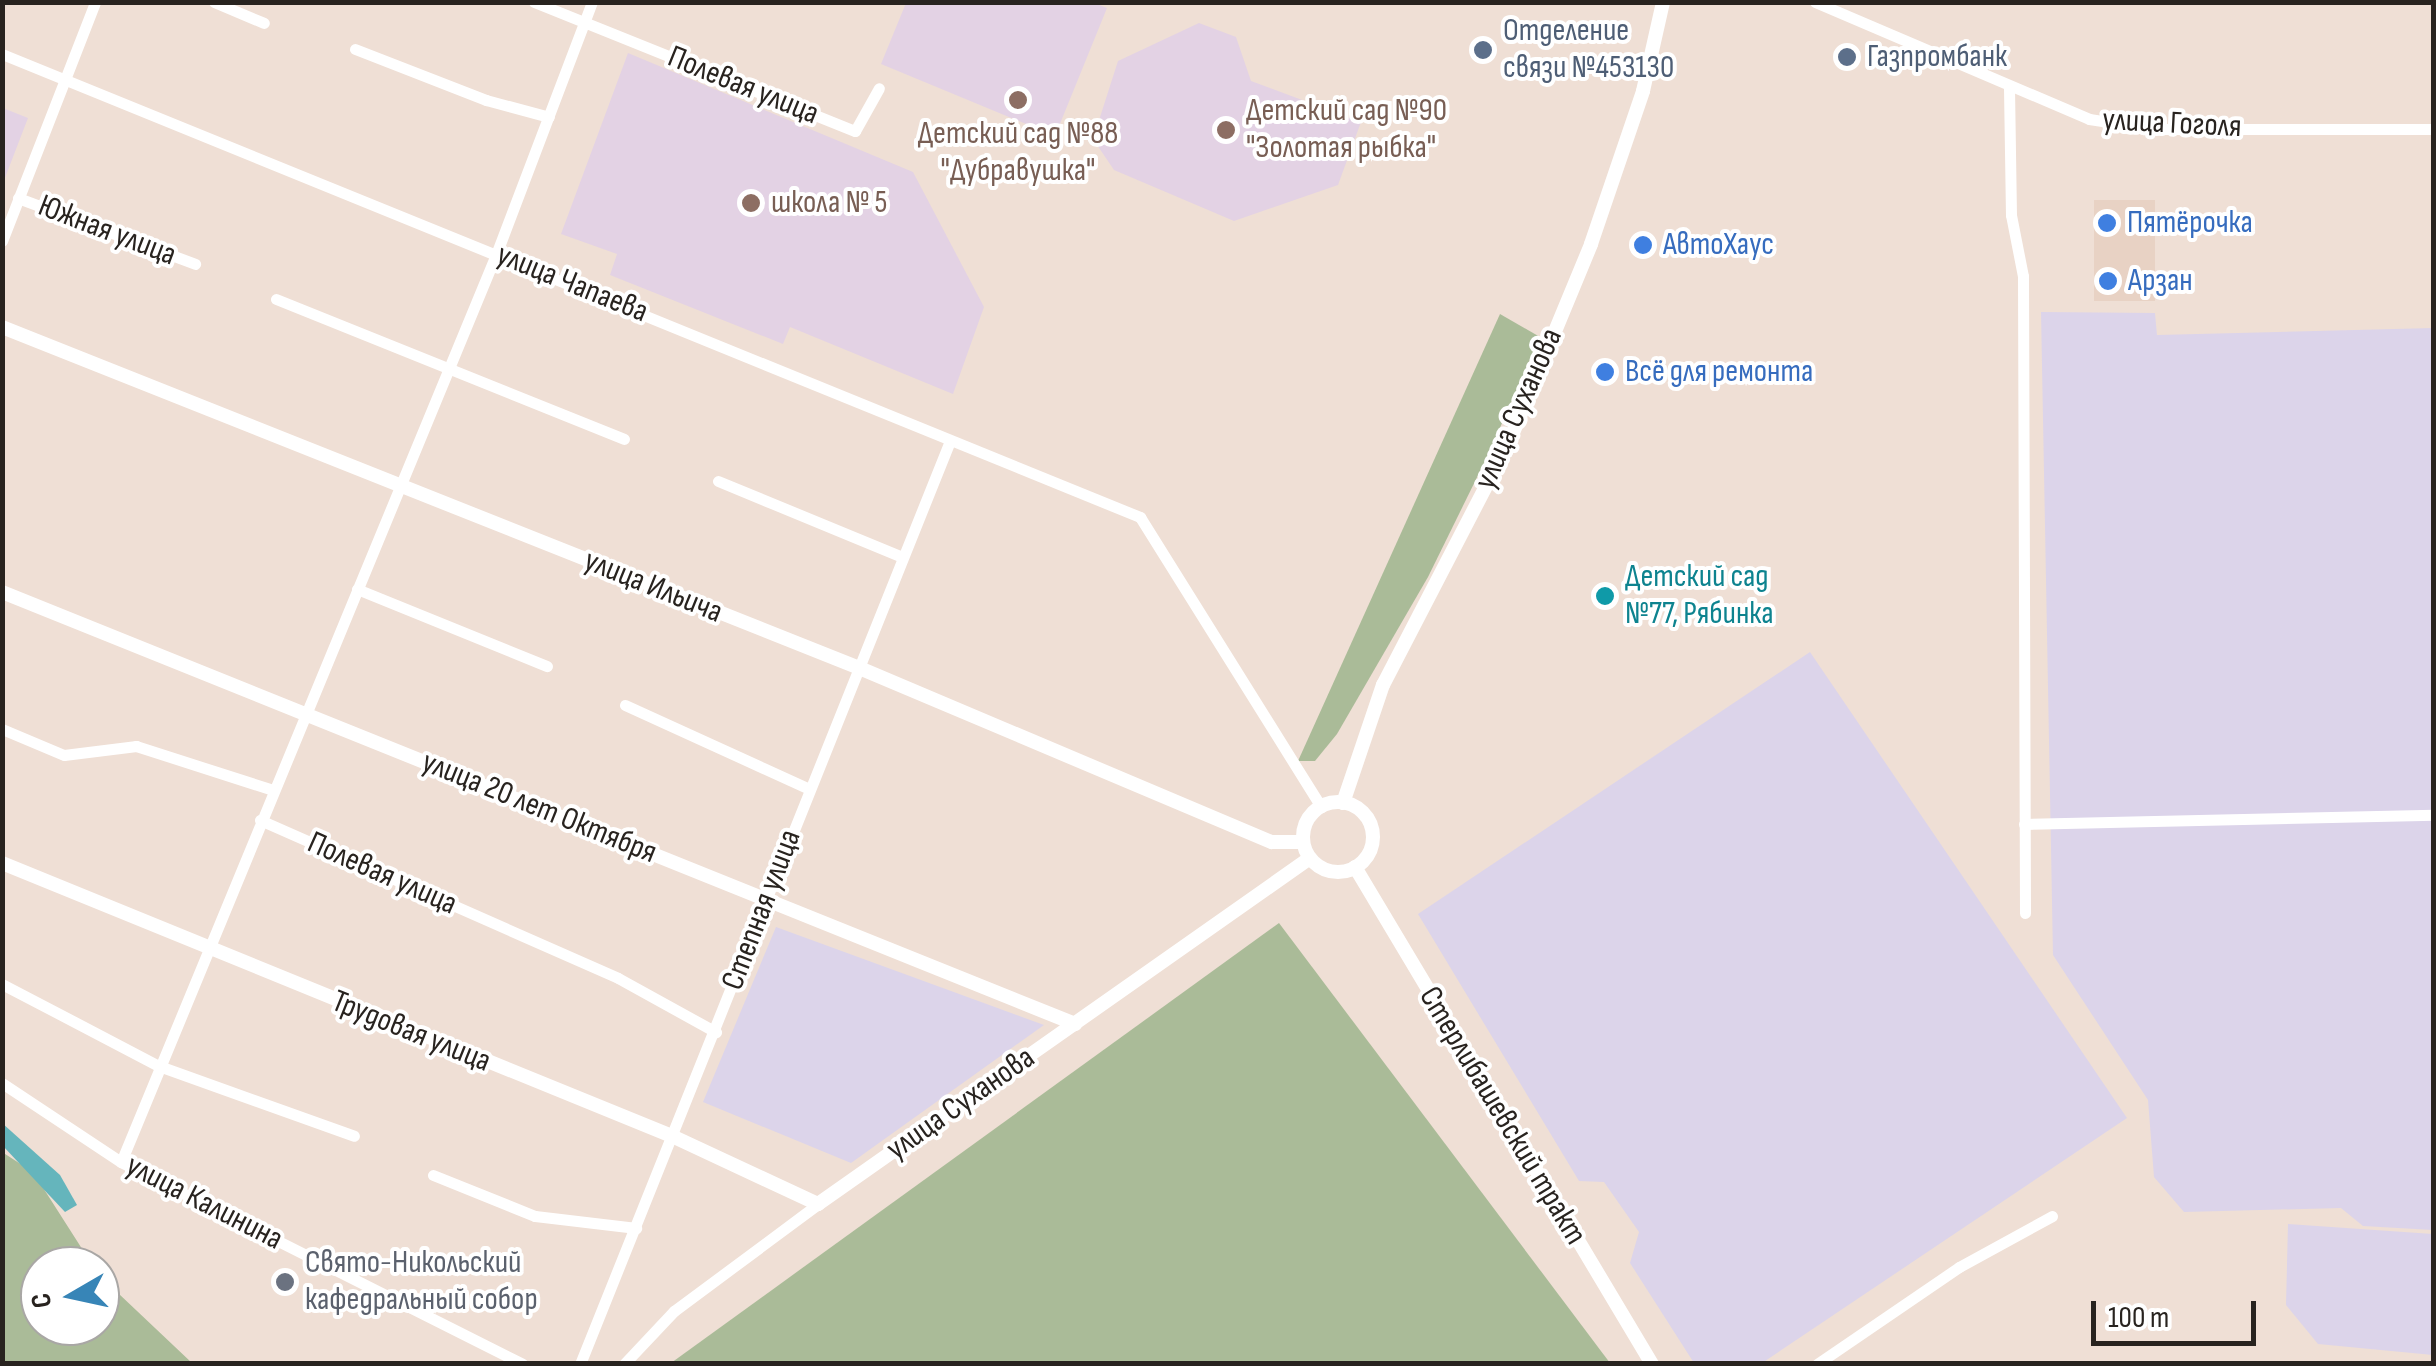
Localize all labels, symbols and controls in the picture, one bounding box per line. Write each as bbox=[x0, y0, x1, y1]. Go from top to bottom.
place label: Отделение связи №453130 bbox=[1503, 13, 1674, 88]
street label: Полевая улица bbox=[662, 38, 824, 134]
place label: Газпромбанк bbox=[1867, 38, 2007, 76]
marker: Отделение связи №453130 bbox=[1472, 39, 1494, 61]
marker: Газпромбанк bbox=[1836, 46, 1858, 68]
marker: Детский сад №88 "Дубравушка" bbox=[1007, 89, 1029, 111]
place label: Детский сад №90 "Золотая рыбка" bbox=[1246, 93, 1447, 168]
street label: улица Гоголя bbox=[2101, 101, 2243, 147]
place label: Детский сад №88 "Дубравушка" bbox=[918, 116, 1118, 191]
marker: Детский сад №90 "Золотая рыбка" bbox=[1215, 119, 1237, 141]
place label: школа № 5 bbox=[771, 184, 887, 222]
street label: Южная улица bbox=[33, 187, 181, 275]
marker: школа № 5 bbox=[740, 192, 762, 214]
place label: Пятёрочка bbox=[2127, 204, 2253, 242]
marker: Пятёрочка bbox=[2096, 212, 2118, 234]
place label: АвтоХаус bbox=[1663, 226, 1774, 264]
marker: АвтоХаус bbox=[1632, 234, 1654, 256]
street label: улица Чапаева bbox=[491, 236, 653, 332]
place label: Арзан bbox=[2128, 262, 2193, 300]
marker: Арзан bbox=[2097, 270, 2119, 292]
street label: улица Суханова bbox=[1467, 323, 1571, 495]
place label: Всё для ремонта bbox=[1625, 353, 1813, 391]
marker: Всё для ремонта bbox=[1594, 361, 1616, 383]
street label: улица Ильича bbox=[578, 542, 728, 632]
place label: Детский сад №77, Рябинка bbox=[1625, 559, 1776, 634]
marker: Детский сад №77, Рябинка bbox=[1594, 585, 1616, 607]
street label: улица 20 лет Октября bbox=[416, 743, 662, 873]
street label: Полевая улица bbox=[301, 824, 463, 924]
street label: Степная улица bbox=[714, 825, 810, 995]
street label: Стерлибашевский тракт bbox=[1410, 980, 1594, 1252]
street label: Трудовая улица bbox=[326, 983, 496, 1081]
street label: улица Суханова bbox=[880, 1039, 1042, 1169]
street label: улица Калинина bbox=[119, 1147, 289, 1259]
place label: Свято-Никольский кафедральный собор bbox=[305, 1245, 538, 1320]
north arrow bbox=[20, 1246, 120, 1346]
marker: Свято-Никольский кафедральный собор bbox=[274, 1271, 296, 1293]
scale bar bbox=[2096, 1281, 2261, 1343]
text: С bbox=[24, 1291, 59, 1310]
text: 100 m bbox=[2108, 1300, 2169, 1336]

